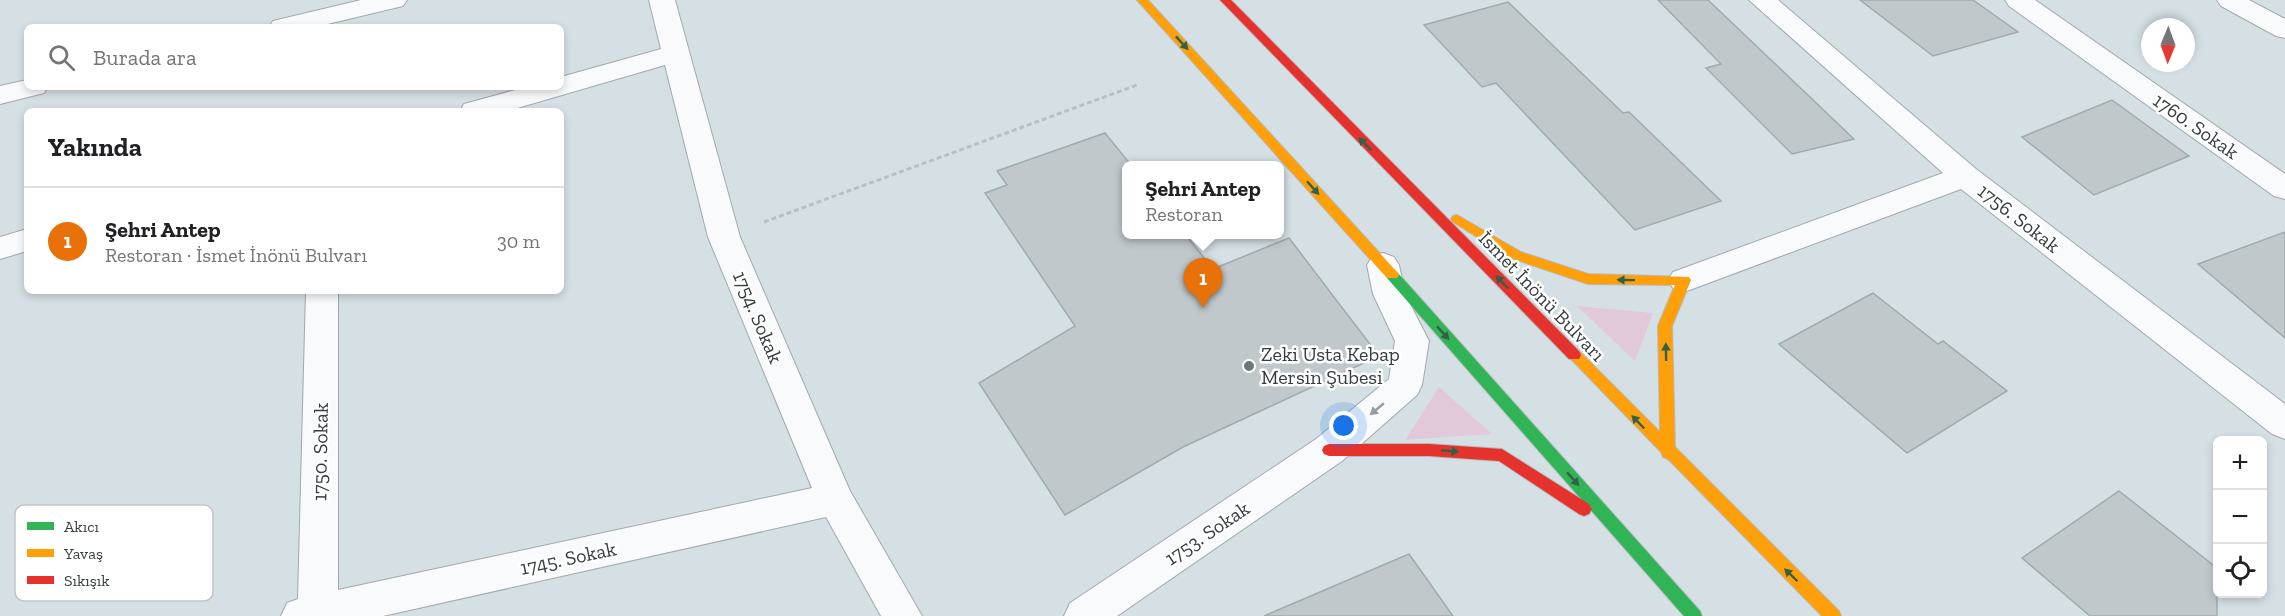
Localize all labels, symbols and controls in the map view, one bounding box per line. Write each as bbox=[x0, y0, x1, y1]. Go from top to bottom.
north arrow bbox=[2141, 18, 2195, 72]
search box bbox=[24, 24, 564, 90]
one-way arrow bbox=[1175, 35, 1188, 50]
icon: search bbox=[45, 41, 78, 74]
text: Burada ara bbox=[93, 44, 197, 71]
street label: 1760. Sokak bbox=[2149, 88, 2244, 165]
text: Yakında bbox=[48, 131, 142, 163]
one-way arrow bbox=[1359, 137, 1373, 151]
popup bbox=[1122, 161, 1284, 239]
text: Şehri Antep bbox=[1145, 175, 1261, 202]
street label: 1756. Sokak bbox=[1973, 179, 2065, 258]
one-way arrow bbox=[1306, 180, 1320, 195]
text: Restoran bbox=[1145, 202, 1223, 226]
text: Şehri Antep bbox=[105, 216, 221, 243]
street label: İsmet İnönü Bulvarı bbox=[1474, 226, 1610, 366]
text: 1 bbox=[63, 229, 72, 253]
text: 30 m bbox=[497, 229, 540, 253]
text: Restoran · İsmet İnönü Bulvarı bbox=[105, 243, 367, 267]
pin: 1 bbox=[1184, 258, 1222, 308]
street label: 1754. Sokak bbox=[728, 267, 788, 367]
one-way arrow bbox=[1495, 275, 1509, 290]
one-way arrow bbox=[1616, 275, 1635, 284]
one-way arrow bbox=[1436, 325, 1449, 340]
place label: Zeki Usta Kebap Mersin Şubesi bbox=[1261, 342, 1400, 389]
one-way arrow bbox=[1661, 343, 1670, 362]
marker: Zeki Usta Kebap Mersin Şubesi bbox=[1242, 359, 1256, 373]
street label: 1750. Sokak bbox=[307, 402, 333, 501]
one-way arrow bbox=[1370, 402, 1385, 415]
your location bbox=[1329, 411, 1358, 440]
one-way arrow bbox=[1631, 415, 1645, 430]
map controls bbox=[2213, 436, 2267, 598]
button: + bbox=[2213, 436, 2267, 490]
one-way arrow bbox=[1441, 447, 1460, 456]
one-way arrow bbox=[1566, 471, 1580, 486]
button: − bbox=[2213, 490, 2267, 544]
street label: 1753. Sokak bbox=[1160, 496, 1254, 570]
legend bbox=[15, 505, 213, 601]
text: Akıcı bbox=[64, 517, 100, 536]
street label: 1745. Sokak bbox=[518, 536, 619, 580]
text: Yavaş bbox=[63, 544, 103, 563]
button: locate bbox=[2213, 544, 2267, 598]
one-way arrow bbox=[1784, 568, 1799, 582]
text: Sıkışık bbox=[64, 571, 110, 590]

